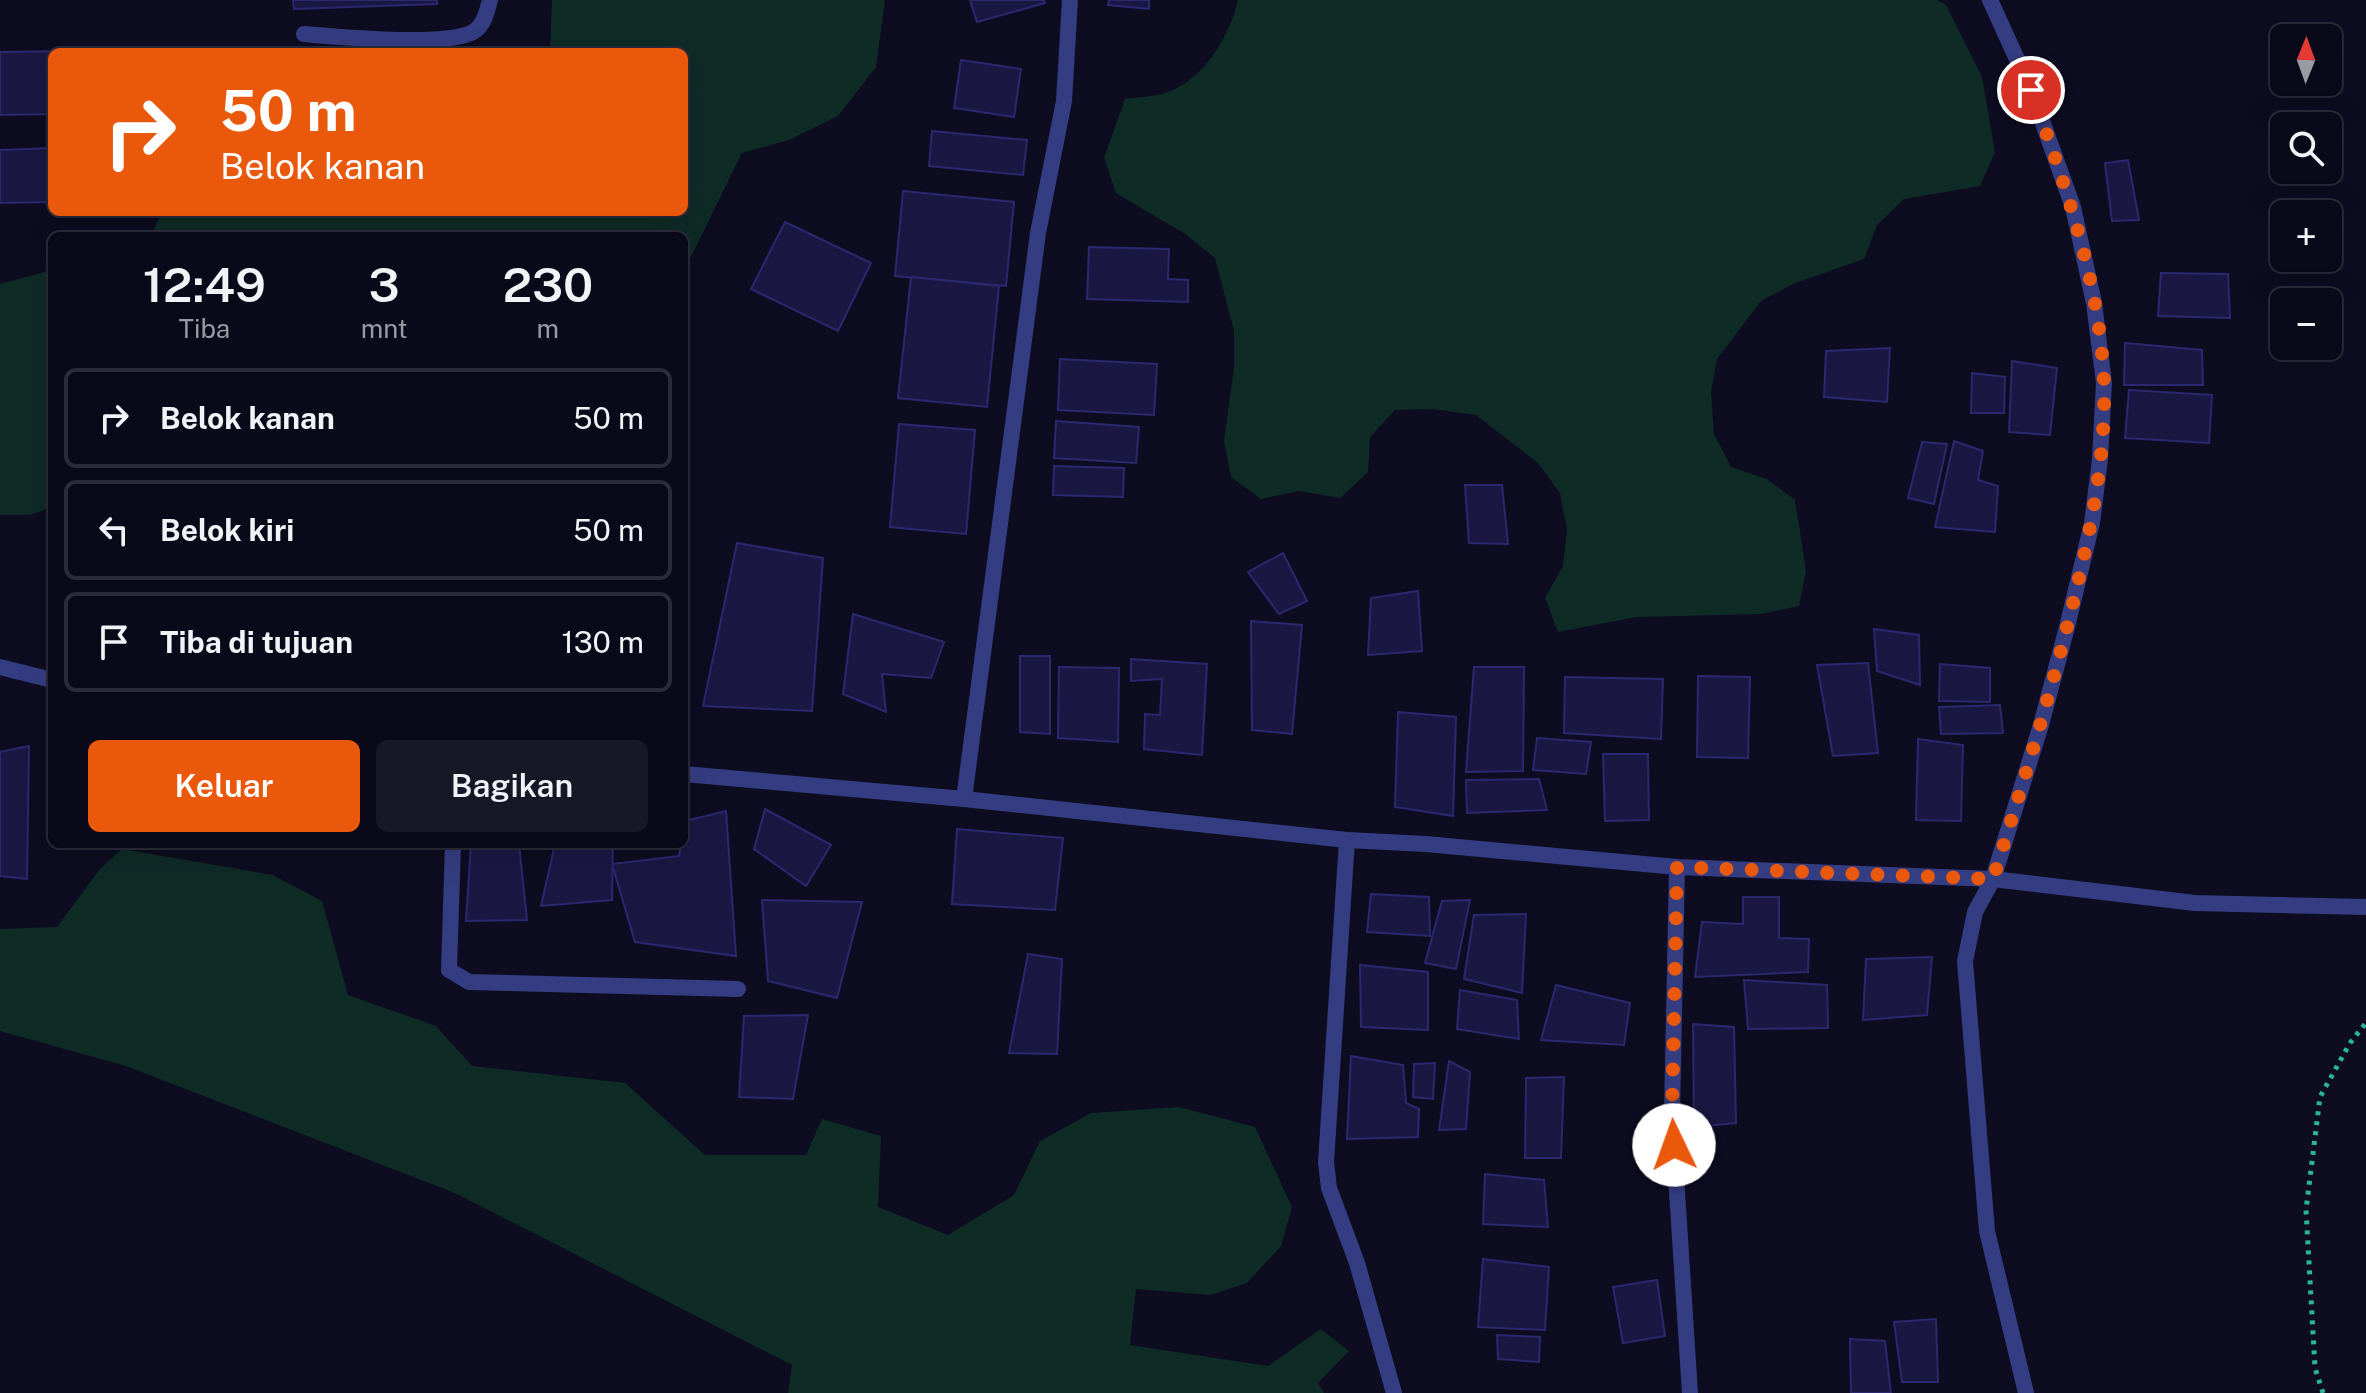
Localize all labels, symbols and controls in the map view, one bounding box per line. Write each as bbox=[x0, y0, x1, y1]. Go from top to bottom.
north arrow bbox=[2270, 24, 2342, 96]
map controls bbox=[2270, 24, 2342, 360]
pin bbox=[1997, 56, 2065, 124]
icon: arrive bbox=[2009, 68, 2053, 112]
text: 50 m bbox=[220, 78, 357, 144]
icon: right bbox=[88, 80, 192, 184]
button: search bbox=[2270, 112, 2342, 184]
text: Belok kanan bbox=[220, 145, 425, 187]
button: + bbox=[2270, 200, 2342, 272]
text: 12:49 bbox=[143, 256, 266, 313]
text: 3 bbox=[369, 256, 400, 313]
text: 230 bbox=[502, 256, 593, 313]
button: − bbox=[2270, 288, 2342, 360]
text: Tiba bbox=[178, 313, 230, 344]
text: mnt bbox=[361, 313, 408, 344]
text: m bbox=[537, 313, 559, 344]
icon: right bbox=[92, 396, 136, 440]
text: Belok kanan bbox=[160, 400, 335, 436]
text: 50 m bbox=[573, 400, 644, 436]
icon: left bbox=[92, 508, 136, 552]
text: Belok kiri bbox=[160, 512, 294, 548]
text: 50 m bbox=[573, 512, 644, 548]
icon: arrive bbox=[92, 620, 136, 664]
text: Tiba di tujuan bbox=[160, 624, 353, 660]
text: 130 m bbox=[561, 624, 644, 660]
button: Keluar bbox=[88, 740, 360, 832]
button: Bagikan bbox=[376, 740, 648, 832]
position arrow bbox=[1632, 1103, 1716, 1187]

